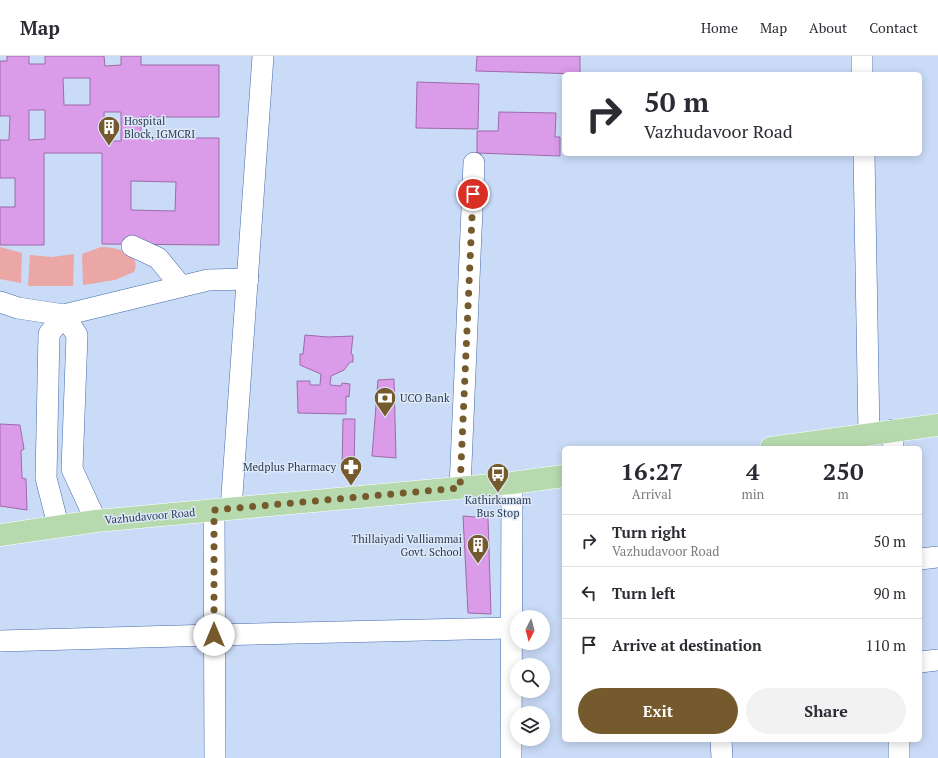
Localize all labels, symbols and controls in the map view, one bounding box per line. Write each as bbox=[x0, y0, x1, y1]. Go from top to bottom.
text: Map bbox=[20, 15, 60, 40]
text: Home bbox=[701, 18, 738, 37]
text: Map bbox=[760, 18, 787, 37]
text: About bbox=[809, 18, 847, 37]
text: Contact bbox=[869, 18, 918, 37]
text: 50 m bbox=[644, 83, 709, 120]
icon: right bbox=[578, 88, 630, 140]
building icon: Hospital Block, IGMCRI bbox=[96, 114, 122, 147]
place label: Hospital Block, IGMCRI bbox=[124, 114, 195, 141]
text: Vazhudavoor Road bbox=[644, 119, 793, 143]
pin bbox=[456, 177, 490, 211]
icon: arrive bbox=[462, 183, 484, 205]
bank icon: UCO Bank bbox=[372, 385, 398, 418]
place label: UCO Bank bbox=[400, 391, 450, 405]
pharmacy icon: Medplus Pharmacy bbox=[338, 454, 364, 487]
text: 16:27 bbox=[620, 455, 683, 487]
text: 4 bbox=[746, 455, 760, 487]
text: 250 bbox=[823, 455, 863, 487]
place label: Medplus Pharmacy bbox=[243, 460, 336, 474]
bus stop icon: Kathirkamam Bus Stop bbox=[485, 461, 511, 494]
text: Arrival bbox=[632, 485, 672, 503]
text: min bbox=[741, 485, 764, 503]
text: m bbox=[838, 485, 849, 503]
place label: Kathirkamam Bus Stop bbox=[465, 493, 532, 520]
street label: Vazhudavoor Road bbox=[104, 505, 196, 527]
text: Turn right bbox=[612, 522, 687, 542]
icon: right bbox=[578, 530, 600, 552]
text: 50 m bbox=[873, 531, 906, 551]
place label: Thillaiyadi Valliammai Govt. School bbox=[352, 532, 462, 559]
building icon: Thillaiyadi Valliammai Govt. School bbox=[465, 532, 491, 565]
text: Vazhudavoor Road bbox=[612, 542, 720, 560]
icon: left bbox=[578, 582, 600, 604]
text: Turn left bbox=[612, 583, 676, 603]
text: 90 m bbox=[873, 583, 906, 603]
north arrow bbox=[510, 610, 550, 650]
map controls bbox=[510, 610, 550, 746]
position arrow bbox=[193, 614, 235, 656]
icon: arrive bbox=[578, 634, 600, 656]
text: Arrive at destination bbox=[612, 635, 762, 655]
text: 110 m bbox=[865, 635, 906, 655]
button: search bbox=[510, 658, 550, 698]
button: Exit bbox=[578, 688, 738, 734]
button: Share bbox=[746, 688, 906, 734]
button: layers bbox=[510, 706, 550, 746]

